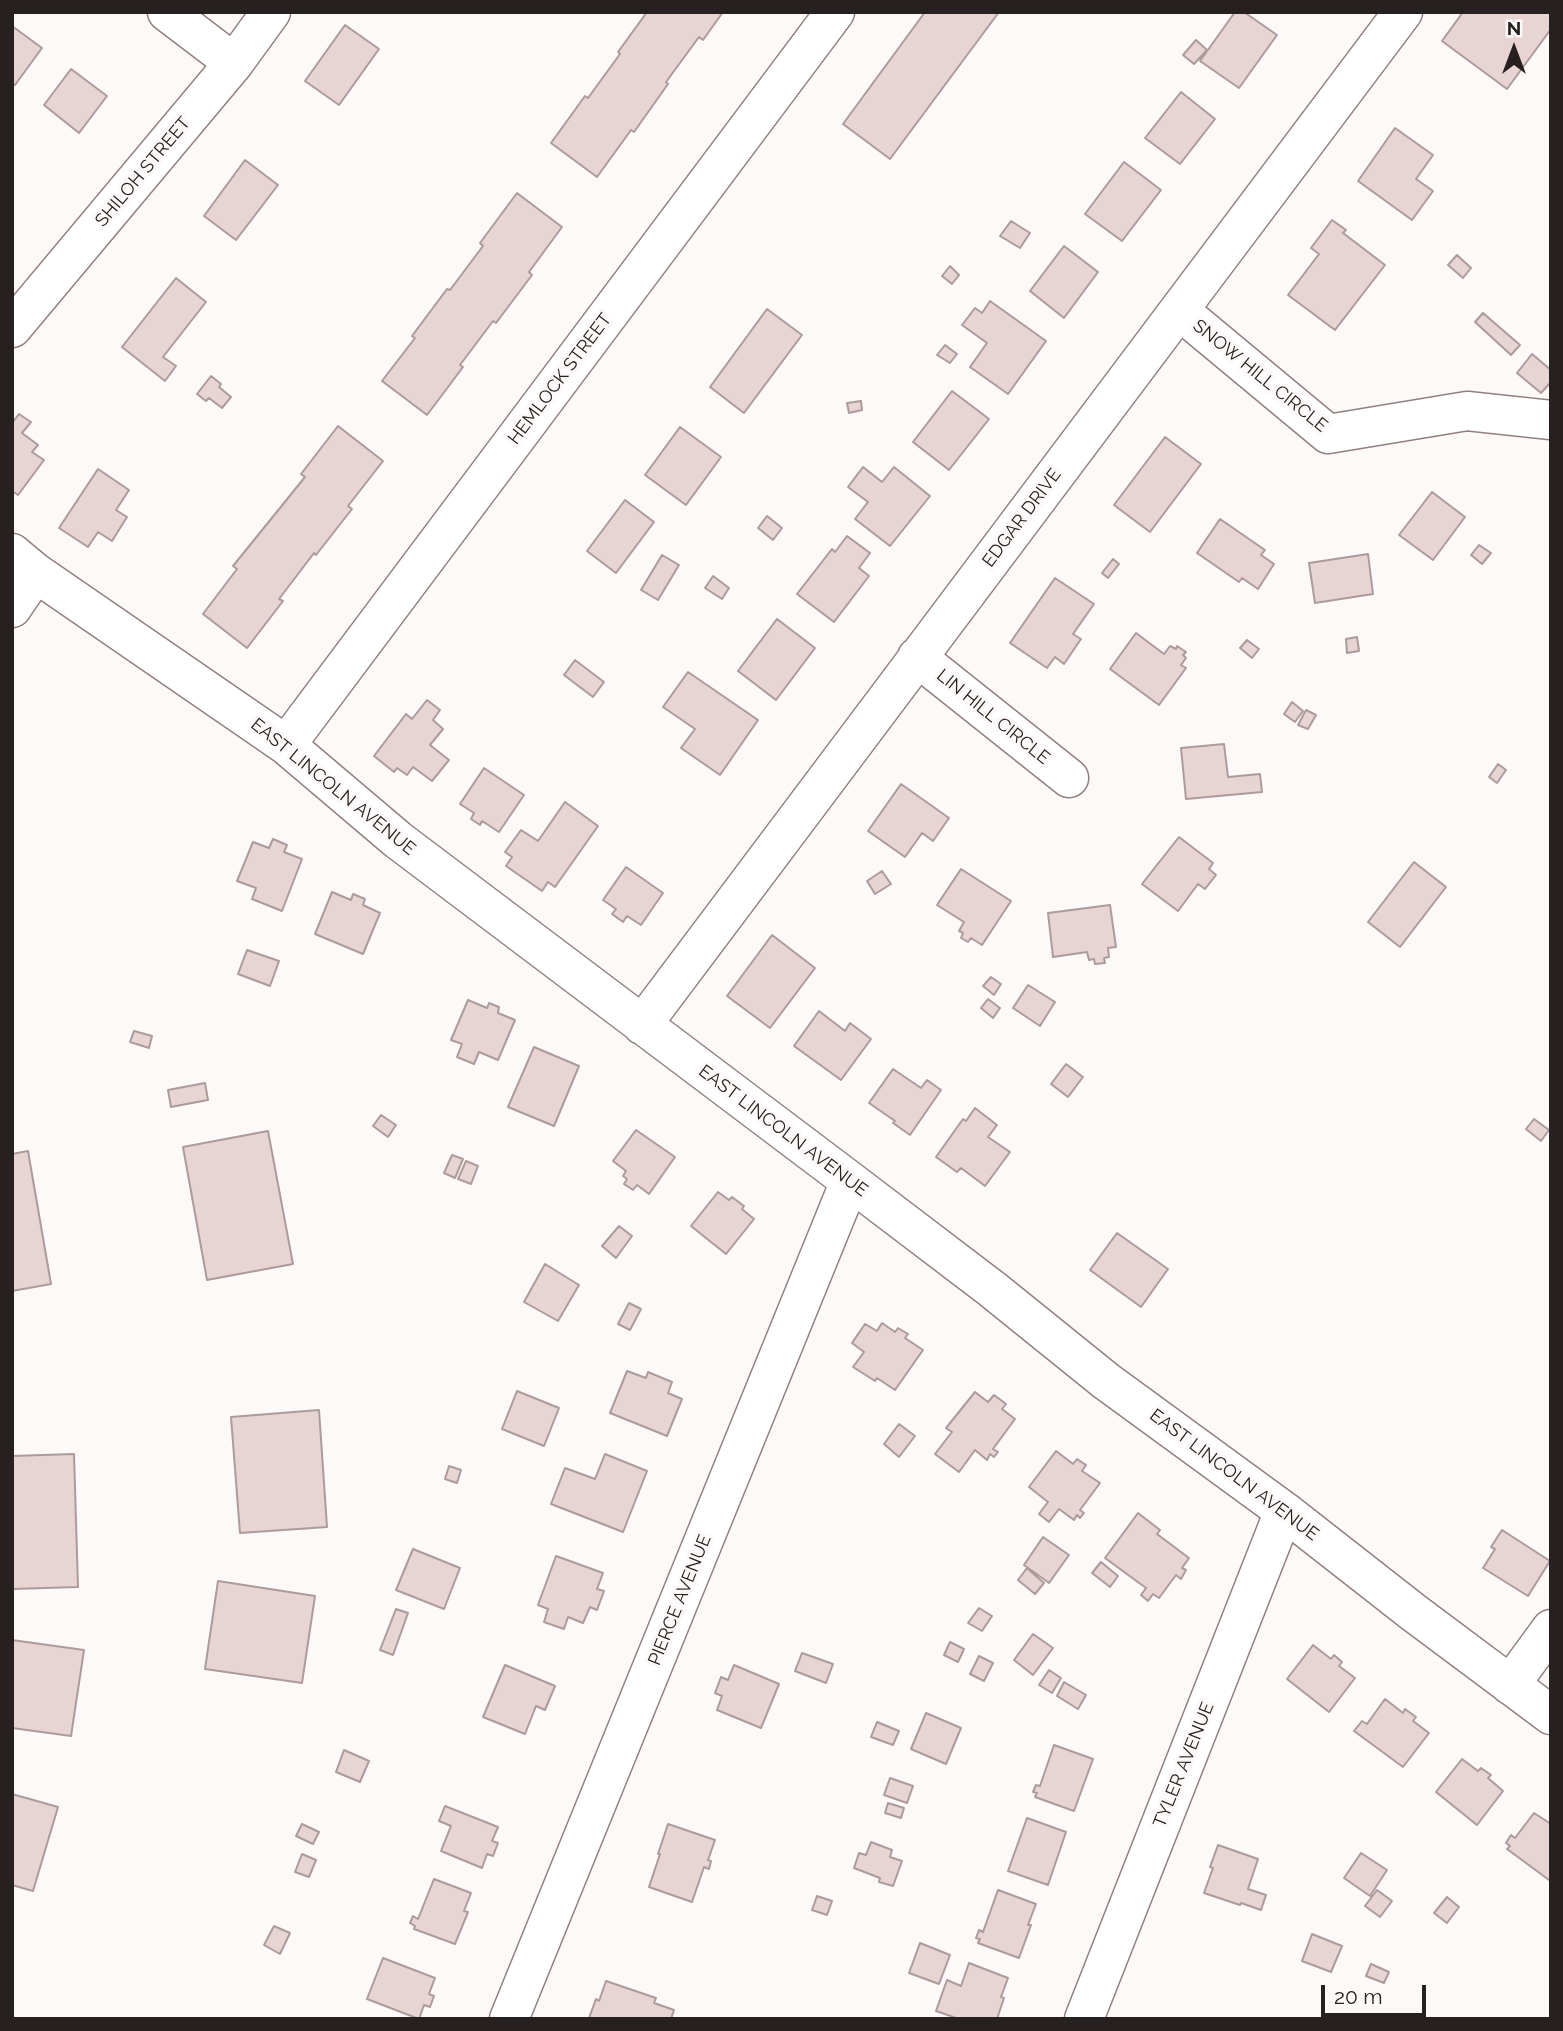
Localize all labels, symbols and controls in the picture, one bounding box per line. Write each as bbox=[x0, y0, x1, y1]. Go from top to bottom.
north arrow bbox=[1479, 14, 1549, 84]
text: N bbox=[1507, 17, 1521, 39]
street label: SHILOH STREET bbox=[91, 113, 195, 231]
street label: HEMLOCK STREET bbox=[504, 309, 616, 449]
street label: SNOW HILL CIRCLE bbox=[1188, 315, 1332, 437]
street label: EDGAR DRIVE bbox=[978, 465, 1066, 571]
street label: LIN HILL CIRCLE bbox=[932, 665, 1054, 769]
street label: EAST LINCOLN AVENUE bbox=[246, 714, 420, 860]
street label: EAST LINCOLN AVENUE bbox=[694, 1060, 872, 1202]
street label: EAST LINCOLN AVENUE bbox=[1145, 1404, 1323, 1546]
street label: PIERCE AVENUE bbox=[644, 1532, 716, 1668]
street label: TYLER AVENUE bbox=[1149, 1699, 1219, 1831]
scale bar bbox=[1325, 1972, 1430, 2016]
text: 20 m bbox=[1334, 1984, 1382, 2009]

